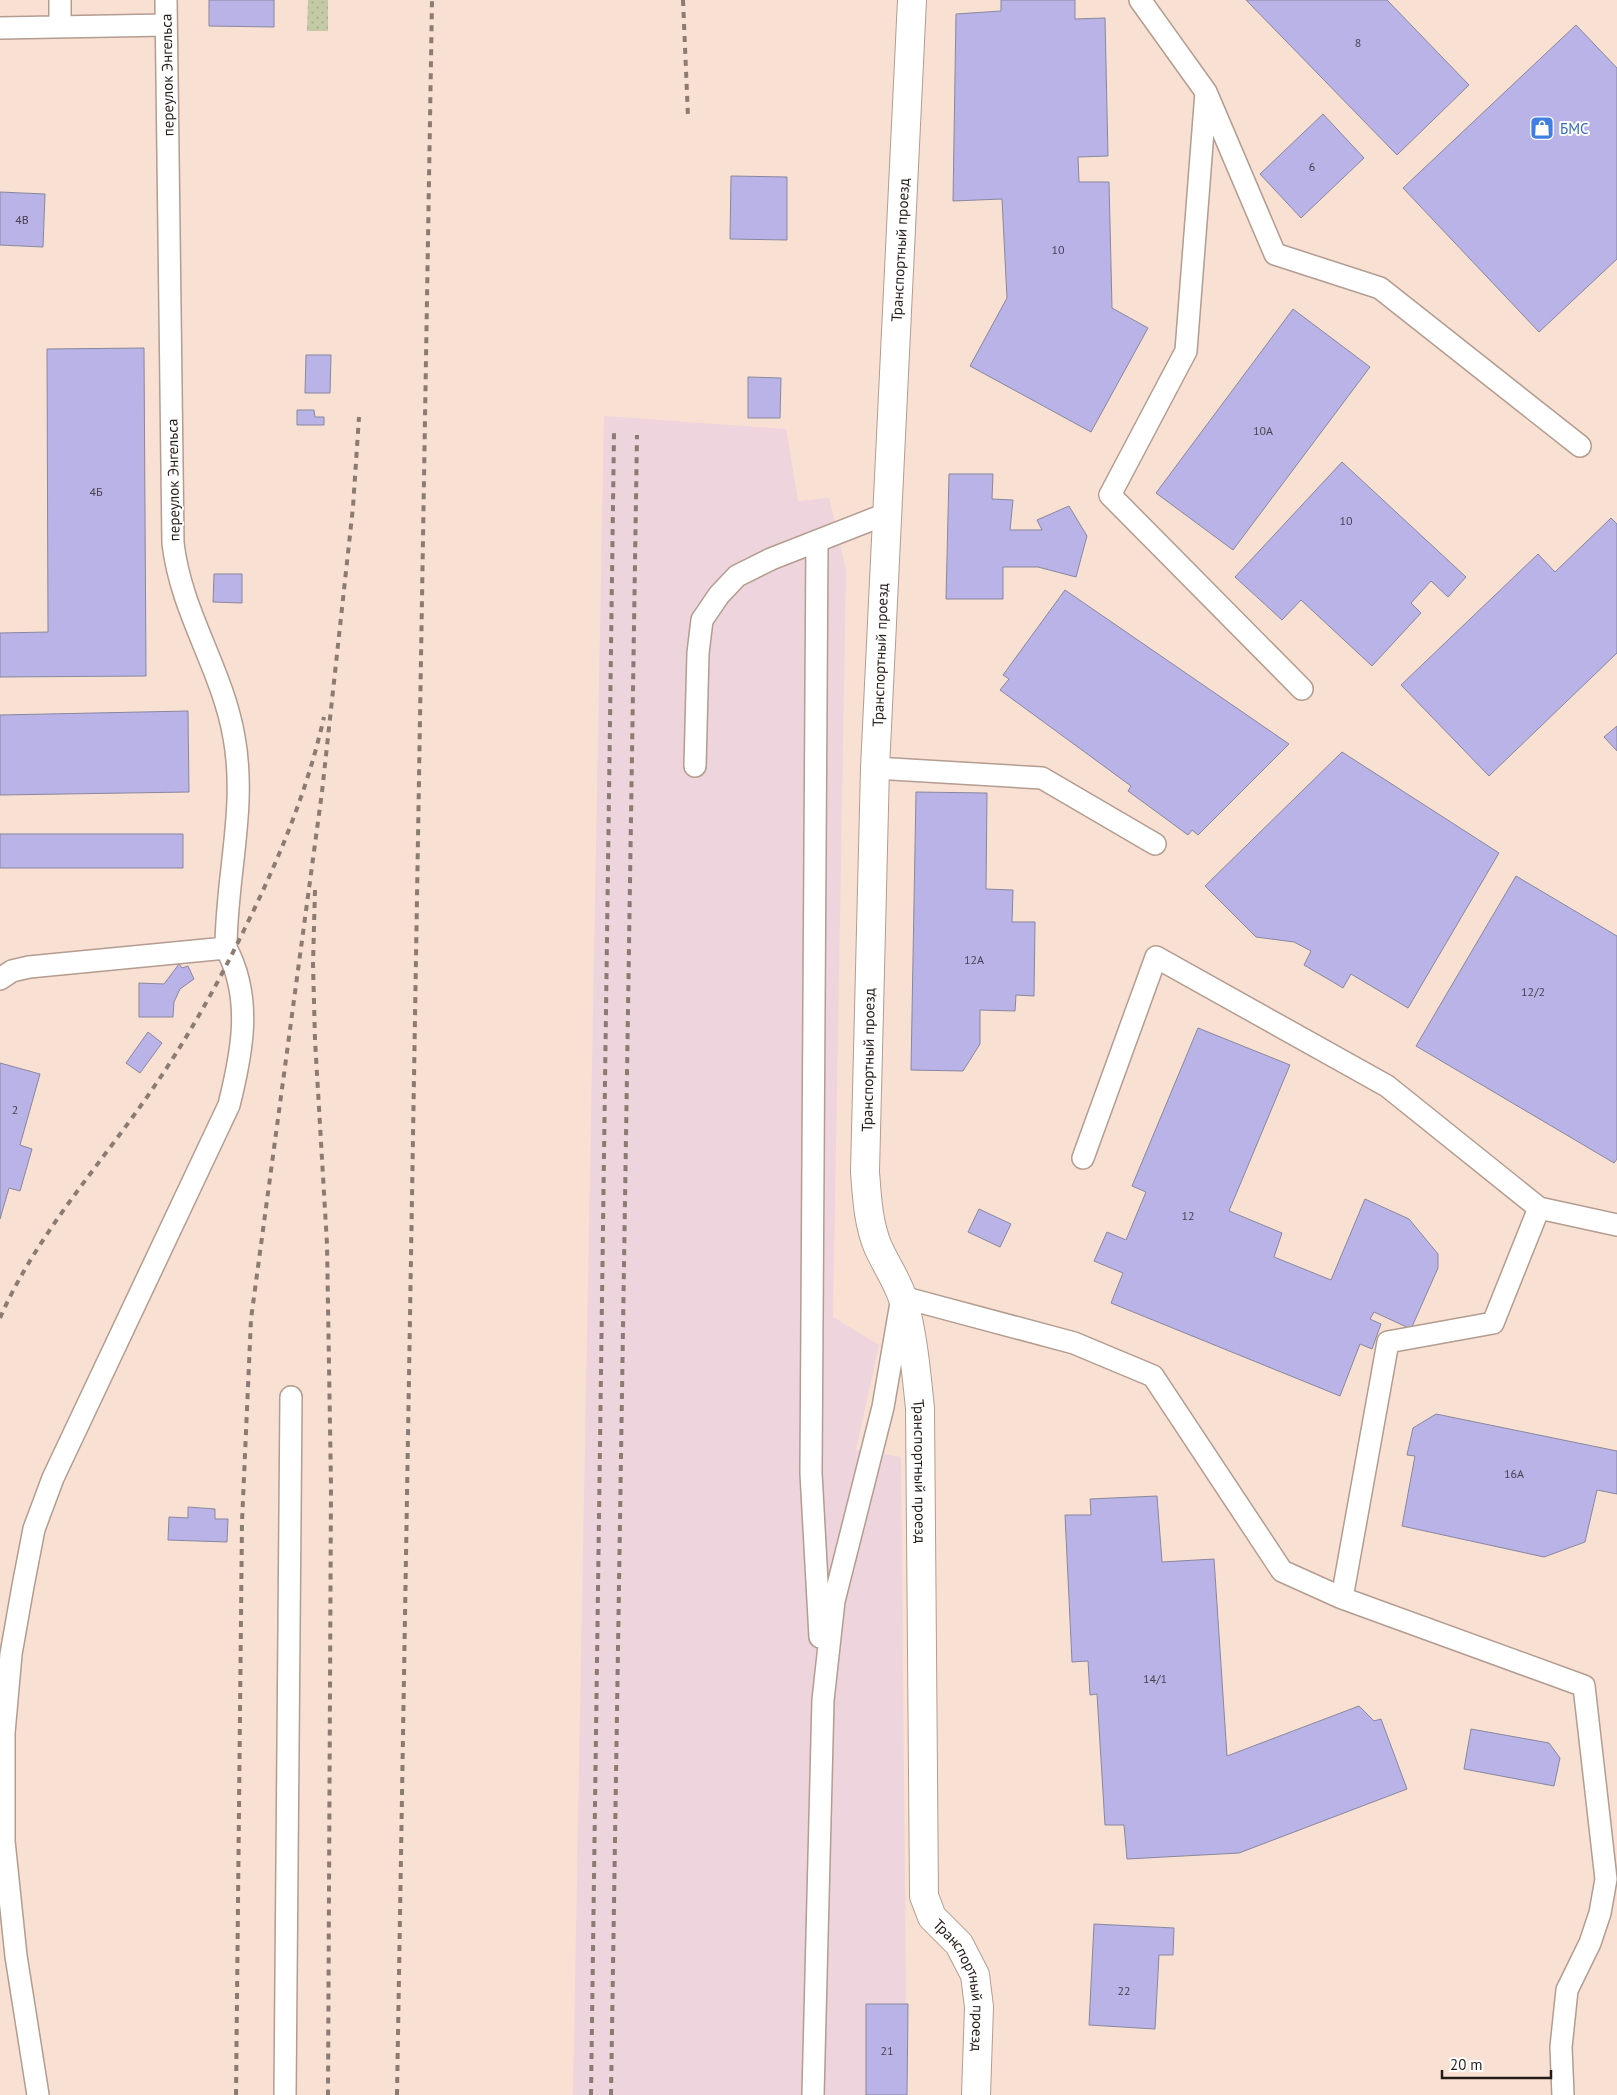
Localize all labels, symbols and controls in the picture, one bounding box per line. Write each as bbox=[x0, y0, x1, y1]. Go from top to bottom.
street label: переулок Энгельса bbox=[156, 14, 178, 136]
house number: 8 bbox=[1355, 35, 1361, 50]
shop icon: БМС bbox=[1529, 115, 1555, 141]
place label: БМС bbox=[1560, 119, 1589, 138]
house number: 6 bbox=[1309, 159, 1315, 174]
street label: Транспортный проезд bbox=[887, 178, 913, 322]
house number: 4В bbox=[15, 212, 29, 227]
house number: 10 bbox=[1051, 242, 1065, 257]
street label: переулок Энгельса bbox=[162, 419, 184, 541]
house number: 10А bbox=[1253, 423, 1273, 438]
house number: 4Б bbox=[89, 484, 103, 499]
house number: 10 bbox=[1339, 513, 1353, 528]
street label: Транспортный проезд bbox=[868, 583, 892, 727]
house number: 12А bbox=[964, 952, 984, 967]
house number: 12/2 bbox=[1521, 984, 1545, 999]
street label: Транспортный проезд bbox=[857, 988, 879, 1132]
house number: 2 bbox=[12, 1102, 18, 1117]
house number: 12 bbox=[1181, 1208, 1195, 1223]
street label: Транспортный проезд bbox=[910, 1398, 931, 1543]
house number: 16А bbox=[1504, 1466, 1524, 1481]
house number: 14/1 bbox=[1143, 1671, 1167, 1686]
street label: Транспортный проезд bbox=[929, 1914, 989, 2052]
house number: 22 bbox=[1117, 1983, 1131, 1998]
house number: 21 bbox=[880, 2043, 894, 2058]
scale bar bbox=[1442, 2048, 1551, 2080]
text: 20 m bbox=[1450, 2055, 1483, 2074]

